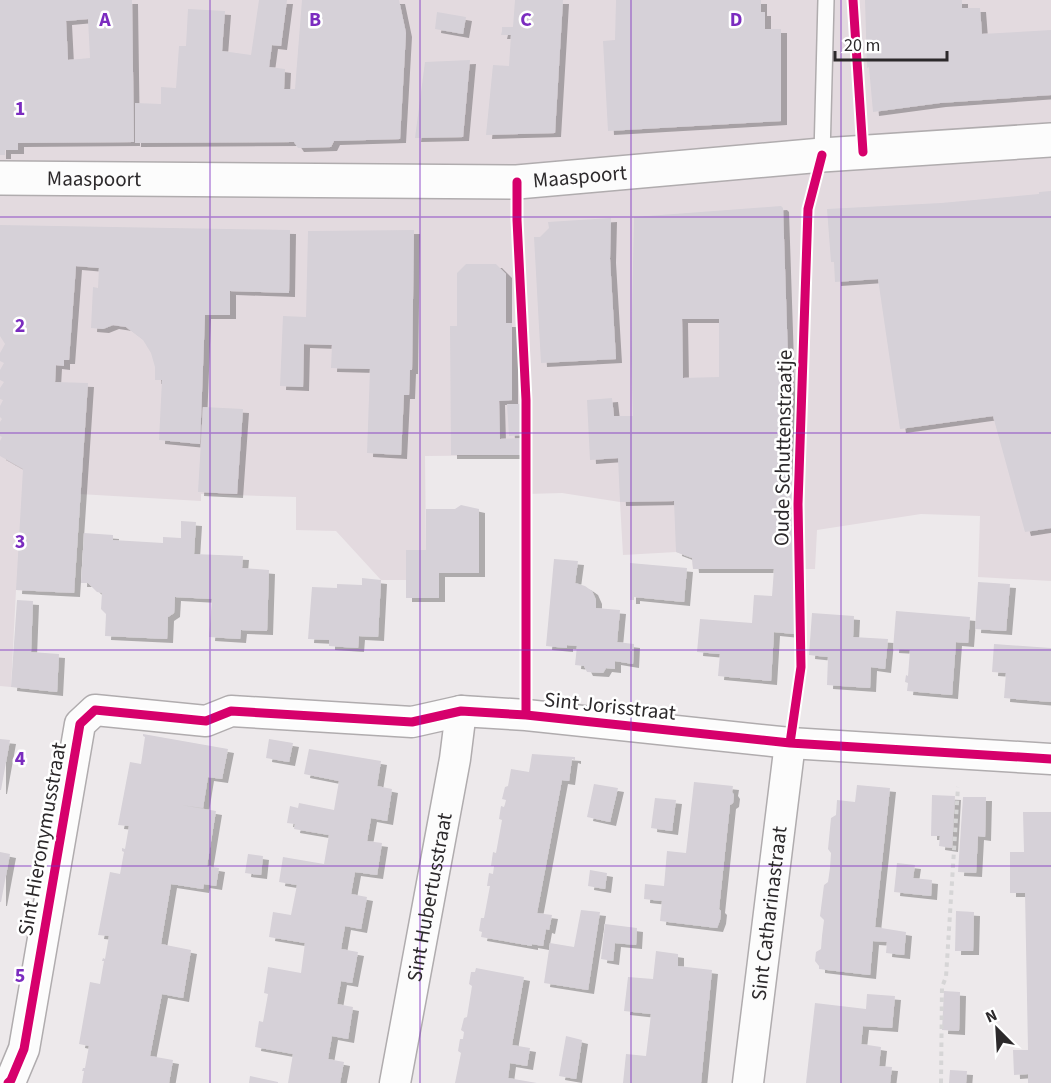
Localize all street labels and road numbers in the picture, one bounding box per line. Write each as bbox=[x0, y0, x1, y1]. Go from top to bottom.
street label: Maaspoort bbox=[532, 157, 628, 196]
street label: Maaspoort bbox=[47, 163, 141, 194]
street label: Oude Schuttenstraatje bbox=[766, 349, 800, 547]
street label: Sint Jorisstraat bbox=[543, 684, 677, 728]
street label: Sint Hieronymusstraat bbox=[10, 740, 74, 938]
street label: Sint Hubertusstraat bbox=[399, 810, 460, 984]
street label: Sint Catharinastraat bbox=[743, 824, 795, 1002]

